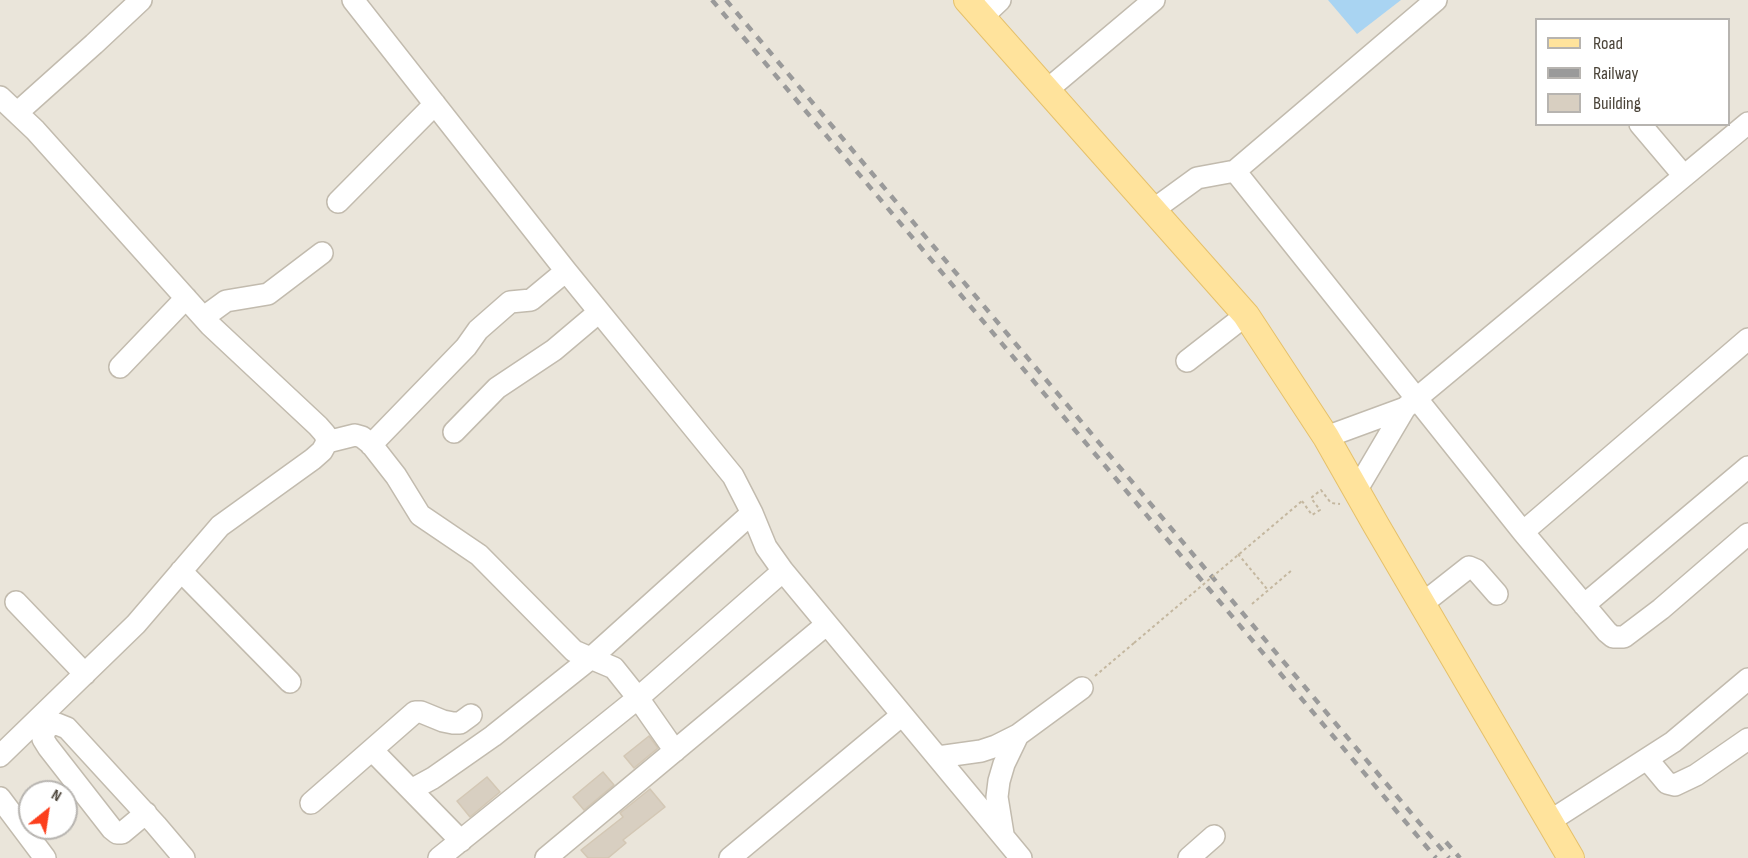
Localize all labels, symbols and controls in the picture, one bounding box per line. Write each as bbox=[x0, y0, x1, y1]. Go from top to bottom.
legend bbox=[1535, 18, 1730, 126]
text: Road bbox=[1593, 33, 1623, 54]
text: Railway bbox=[1593, 63, 1638, 84]
text: Building bbox=[1593, 93, 1641, 114]
north arrow bbox=[18, 780, 78, 840]
text: N bbox=[48, 785, 65, 806]

